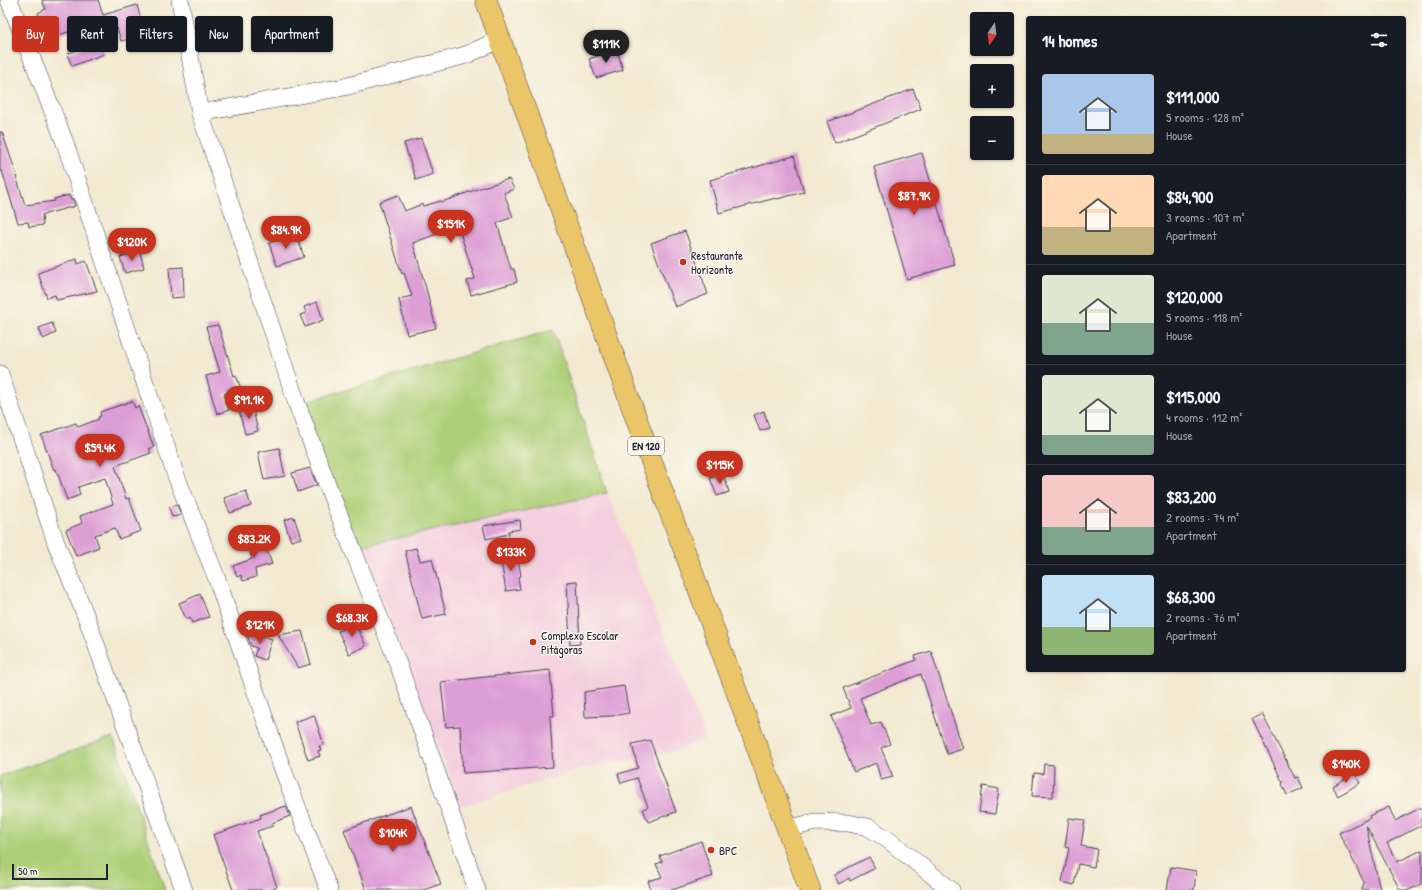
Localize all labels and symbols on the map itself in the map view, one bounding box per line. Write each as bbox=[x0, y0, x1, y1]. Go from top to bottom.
north arrow bbox=[970, 12, 1014, 56]
pin: $111K bbox=[578, 30, 634, 64]
pin: $87.9K bbox=[881, 182, 947, 216]
pin: $151K bbox=[423, 210, 479, 244]
pin: $84.9K bbox=[253, 216, 319, 250]
pin: $120K bbox=[104, 228, 160, 262]
place label: Restaurante Horizonte bbox=[691, 247, 743, 278]
marker: Restaurante Horizonte bbox=[678, 257, 688, 267]
pin: $91.1K bbox=[216, 386, 282, 420]
pin: $59.4K bbox=[67, 434, 133, 468]
road number: EN 120 bbox=[628, 437, 664, 455]
pin: $115K bbox=[692, 451, 748, 485]
pin: $83.2K bbox=[221, 525, 287, 559]
pin: $133K bbox=[483, 538, 539, 572]
pin: $68.3K bbox=[319, 604, 385, 638]
pin: $121K bbox=[232, 611, 288, 645]
place label: Complexo Escolar Pitágoras bbox=[541, 627, 619, 658]
marker: Complexo Escolar Pitágoras bbox=[528, 637, 538, 647]
pin: $140K bbox=[1318, 750, 1374, 784]
pin: $104K bbox=[365, 819, 421, 853]
place label: BPC bbox=[719, 842, 738, 859]
marker: BPC bbox=[706, 845, 716, 855]
scale bar bbox=[12, 862, 108, 881]

